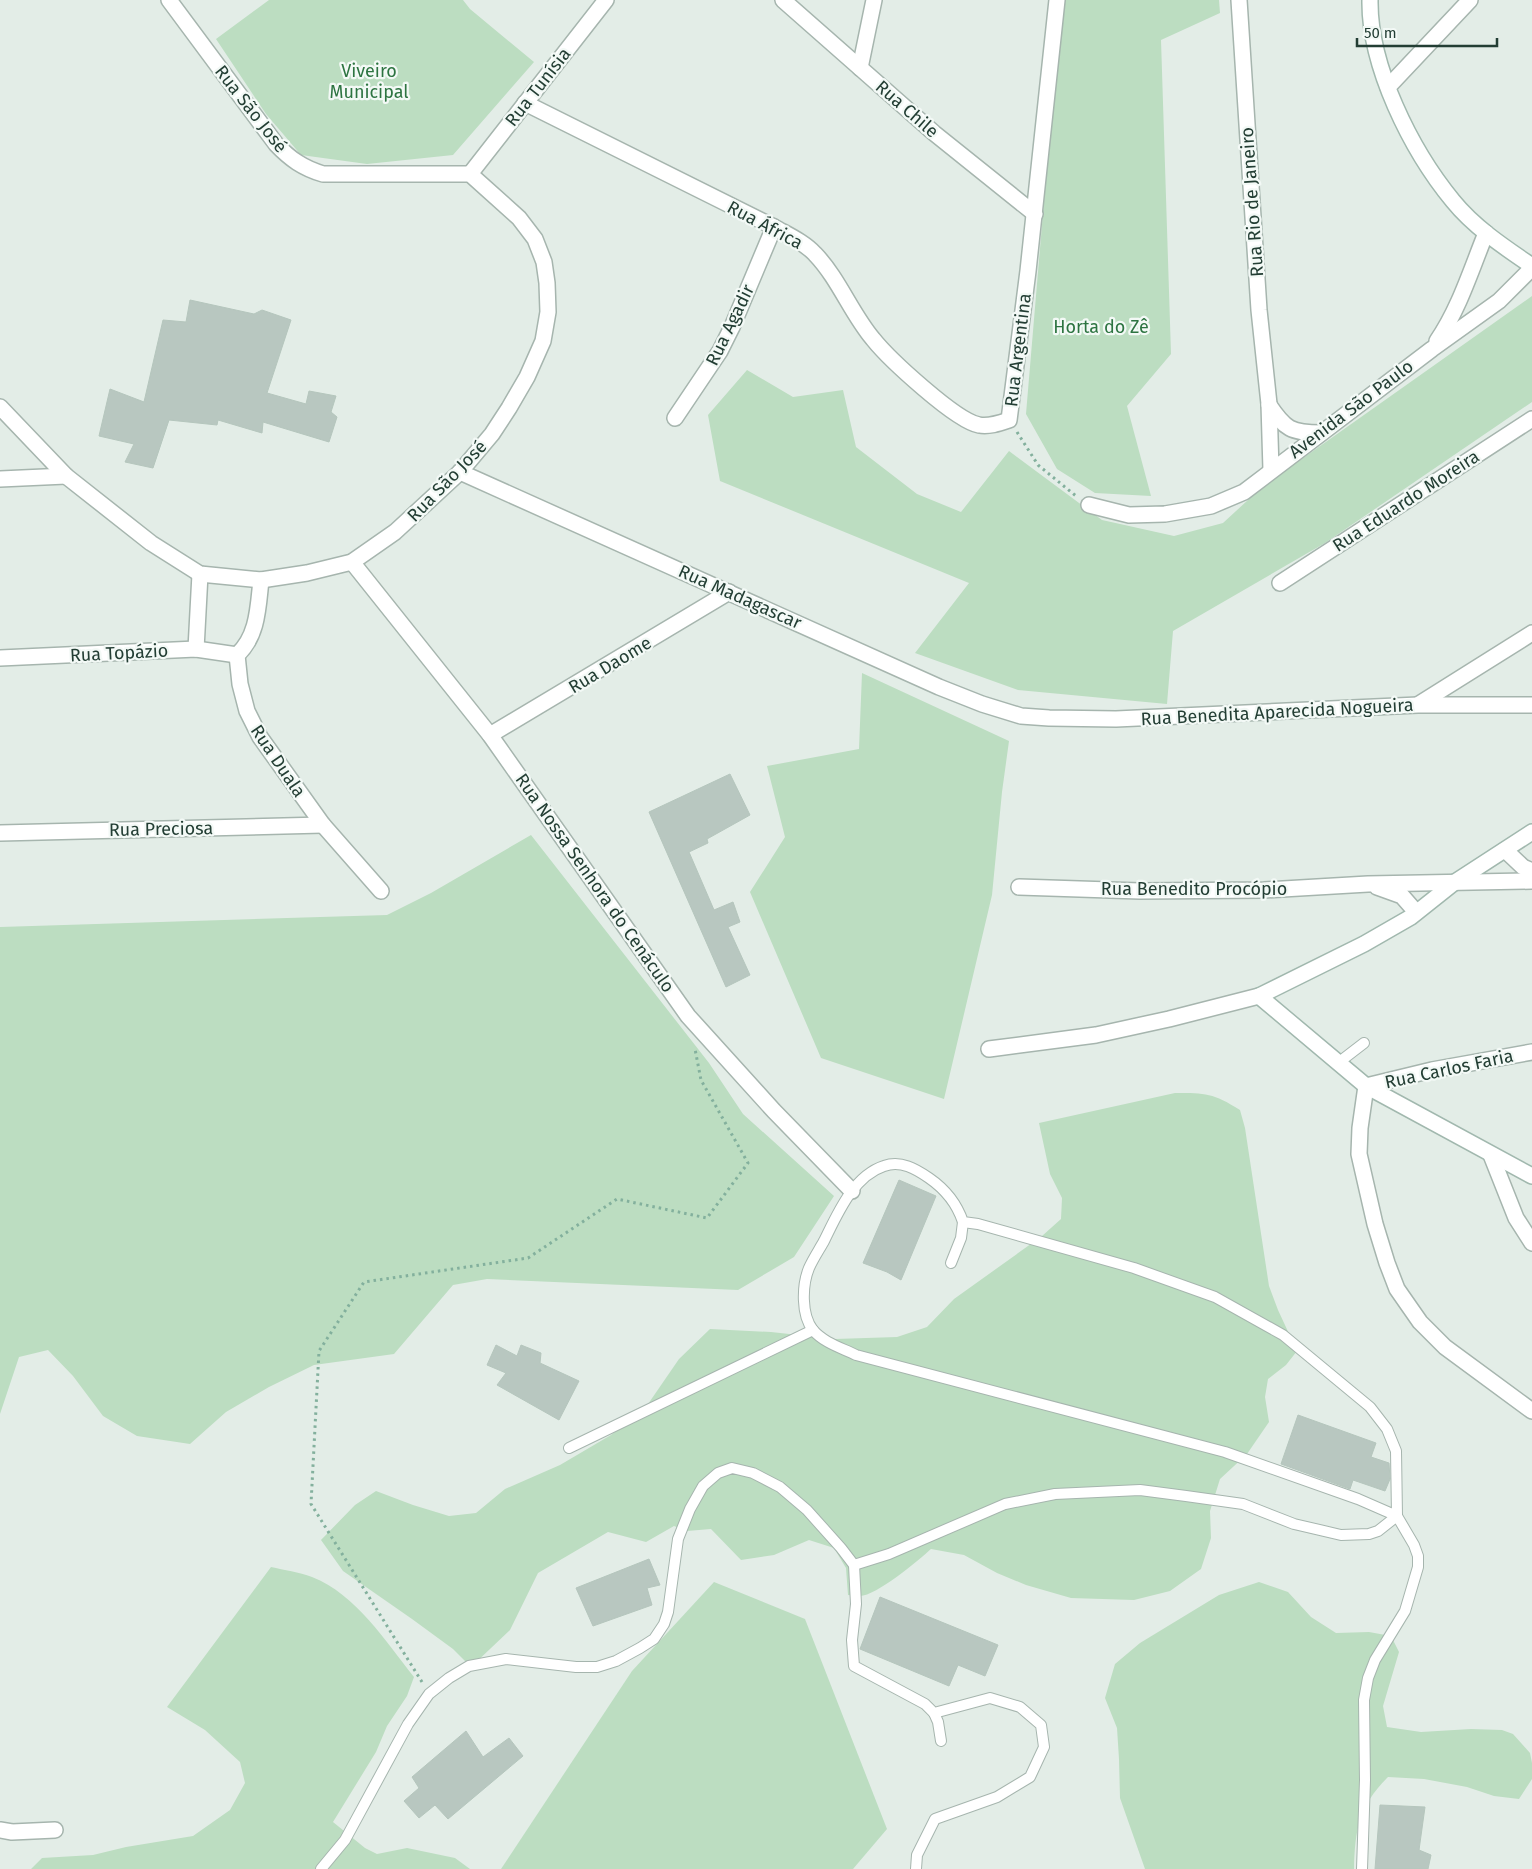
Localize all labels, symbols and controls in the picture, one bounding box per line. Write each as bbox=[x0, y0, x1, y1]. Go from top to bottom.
scale bar bbox=[1357, 15, 1497, 47]
text: 50 m bbox=[1364, 24, 1397, 42]
street label: Rua Tunísia bbox=[500, 43, 576, 131]
park label: Viveiro Municipal bbox=[329, 60, 409, 103]
street label: Rua São José bbox=[210, 61, 292, 157]
street label: Rua Chile bbox=[871, 76, 943, 142]
street label: Rua Rio de Janeiro bbox=[1236, 126, 1268, 278]
street label: Rua África bbox=[723, 195, 807, 254]
street label: Rua Agadir bbox=[701, 281, 759, 369]
street label: Rua Argentina bbox=[1000, 292, 1036, 408]
park label: Horta do Zê bbox=[1053, 316, 1149, 338]
street label: Avenida São Paulo bbox=[1284, 355, 1418, 463]
street label: Rua São José bbox=[403, 436, 491, 526]
street label: Rua Eduardo Moreira bbox=[1328, 445, 1484, 557]
street label: Rua Madagascar bbox=[675, 560, 805, 634]
street label: Rua Daome bbox=[565, 632, 655, 698]
street label: Rua Topázio bbox=[69, 639, 169, 667]
street label: Rua Benedita Aparecida Nogueira bbox=[1140, 694, 1414, 730]
street label: Rua Duala bbox=[246, 721, 310, 801]
street label: Rua Nossa Senhora do Cenáculo bbox=[511, 769, 679, 997]
street label: Rua Preciosa bbox=[109, 817, 213, 841]
street label: Rua Benedito Procópio bbox=[1101, 878, 1287, 900]
street label: Rua Carlos Faria bbox=[1383, 1045, 1515, 1093]

